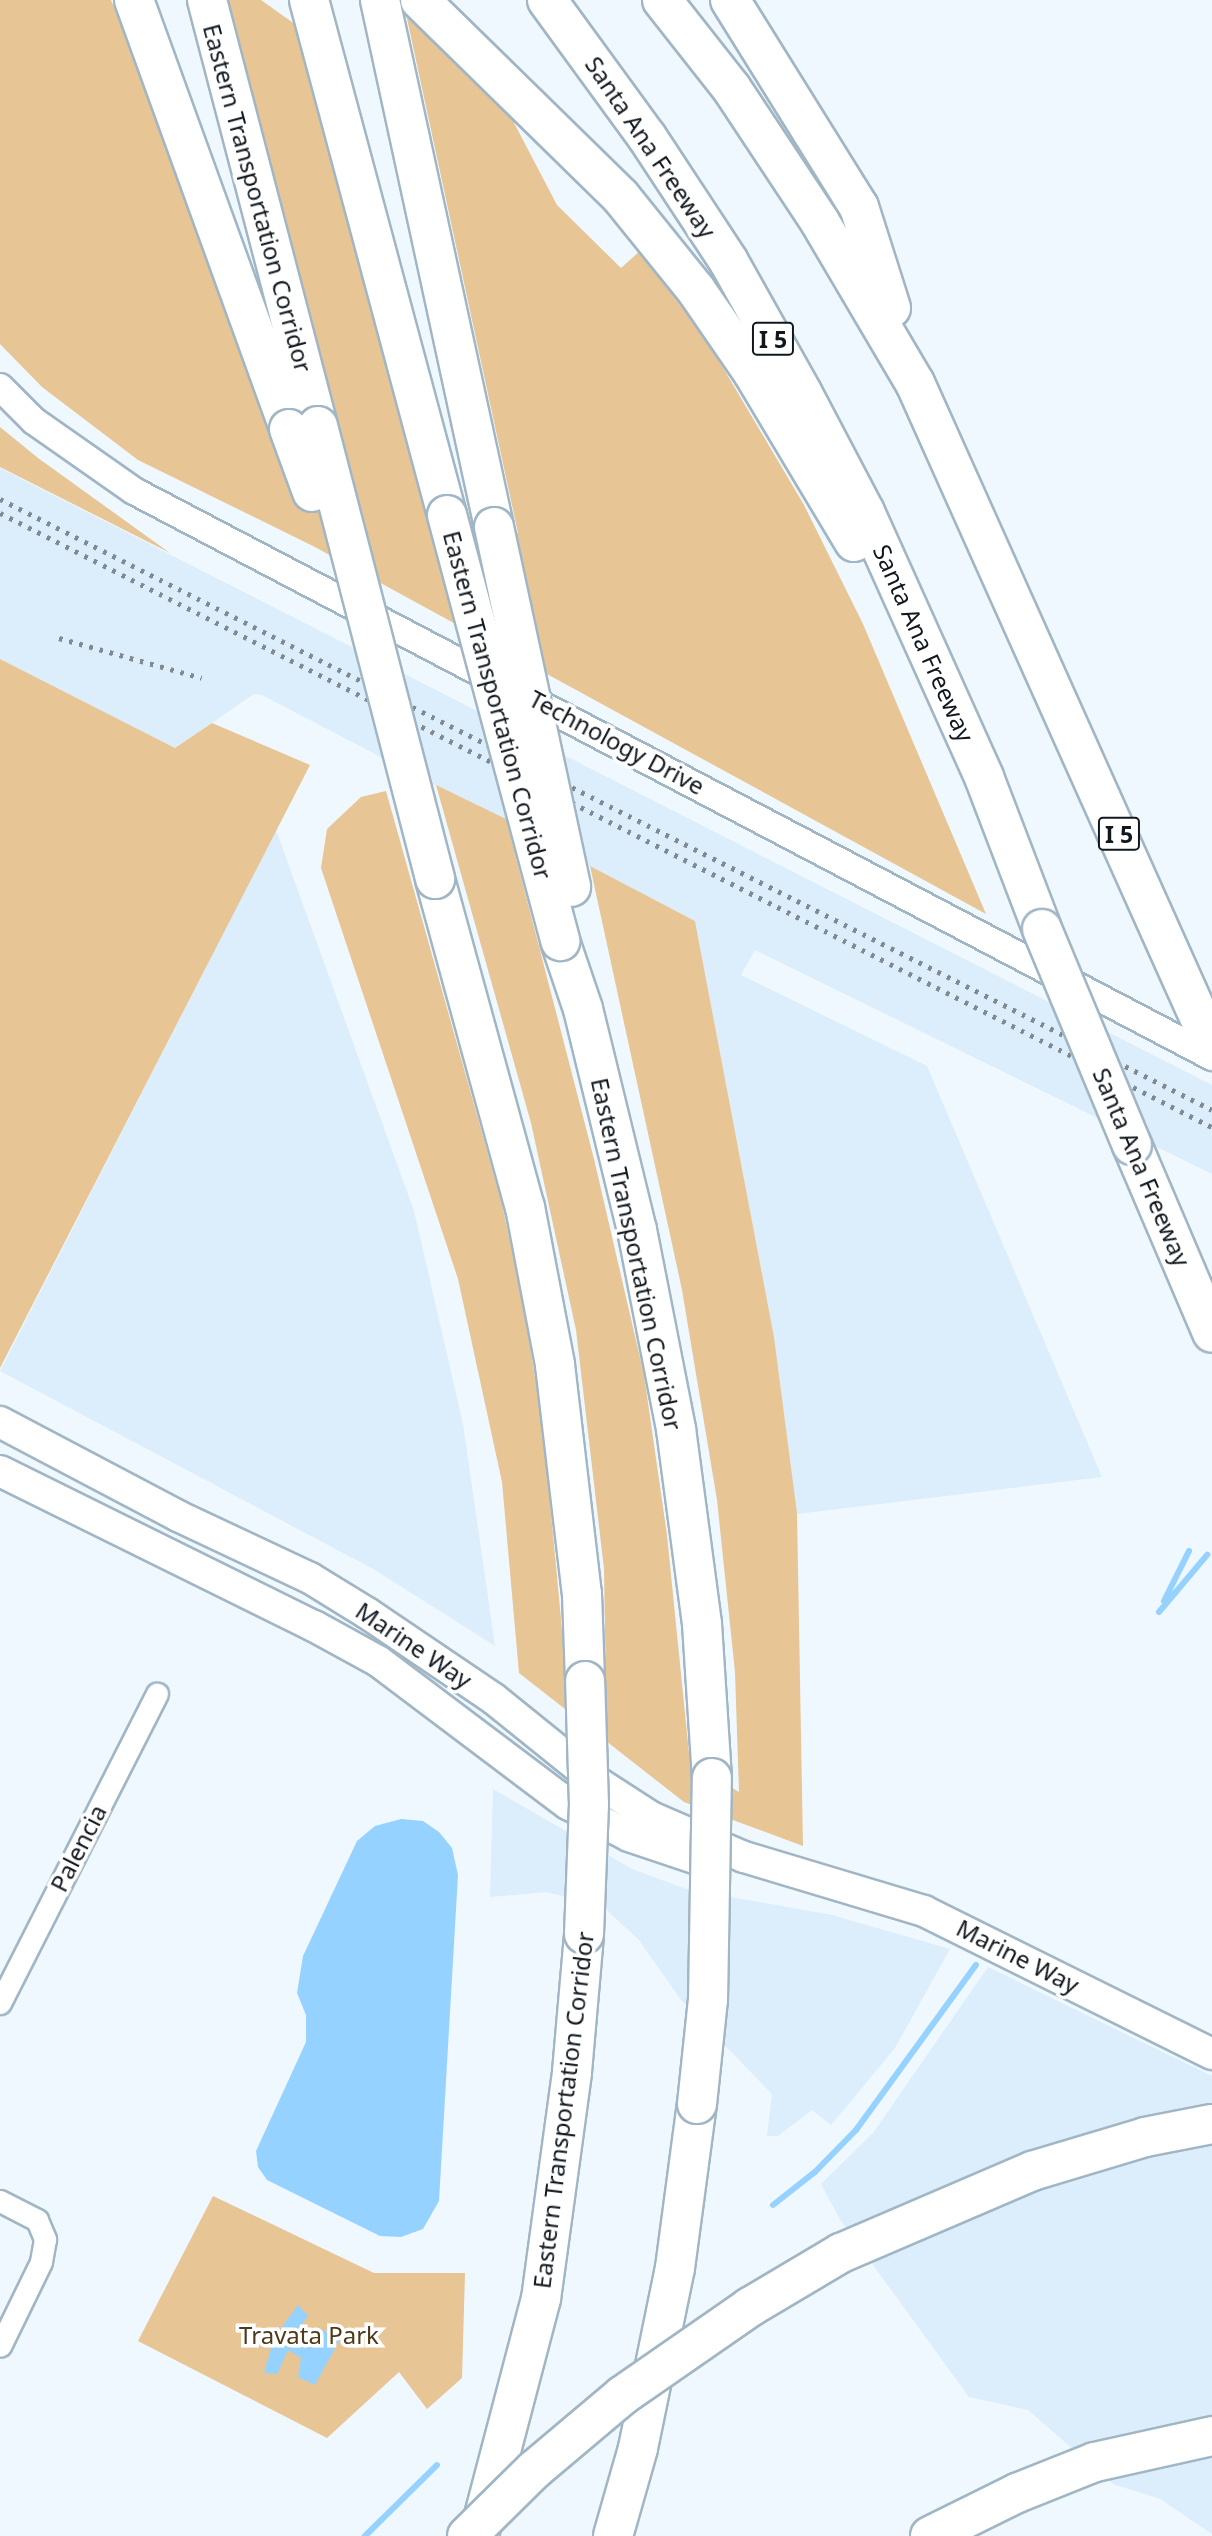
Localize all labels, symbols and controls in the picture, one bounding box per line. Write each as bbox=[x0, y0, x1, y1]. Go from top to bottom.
street label: Eastern Transportation Corridor bbox=[198, 21, 318, 375]
street label: Santa Ana Freeway bbox=[580, 51, 722, 243]
road number: I 5 bbox=[750, 320, 796, 358]
street label: Eastern Transportation Corridor bbox=[438, 528, 558, 882]
street label: Santa Ana Freeway bbox=[868, 540, 980, 746]
street label: Technology Drive bbox=[525, 684, 709, 800]
road number: I 5 bbox=[1096, 814, 1142, 854]
street label: Santa Ana Freeway bbox=[1087, 1063, 1197, 1271]
street label: Eastern Transportation Corridor bbox=[586, 1075, 688, 1433]
street label: Marine Way bbox=[351, 1596, 477, 1694]
street label: Palencia bbox=[44, 1800, 112, 1896]
street label: Marine Way bbox=[952, 1913, 1084, 1999]
street label: Eastern Transportation Corridor bbox=[527, 1930, 599, 2290]
park label: Travata Park bbox=[239, 2321, 379, 2349]

